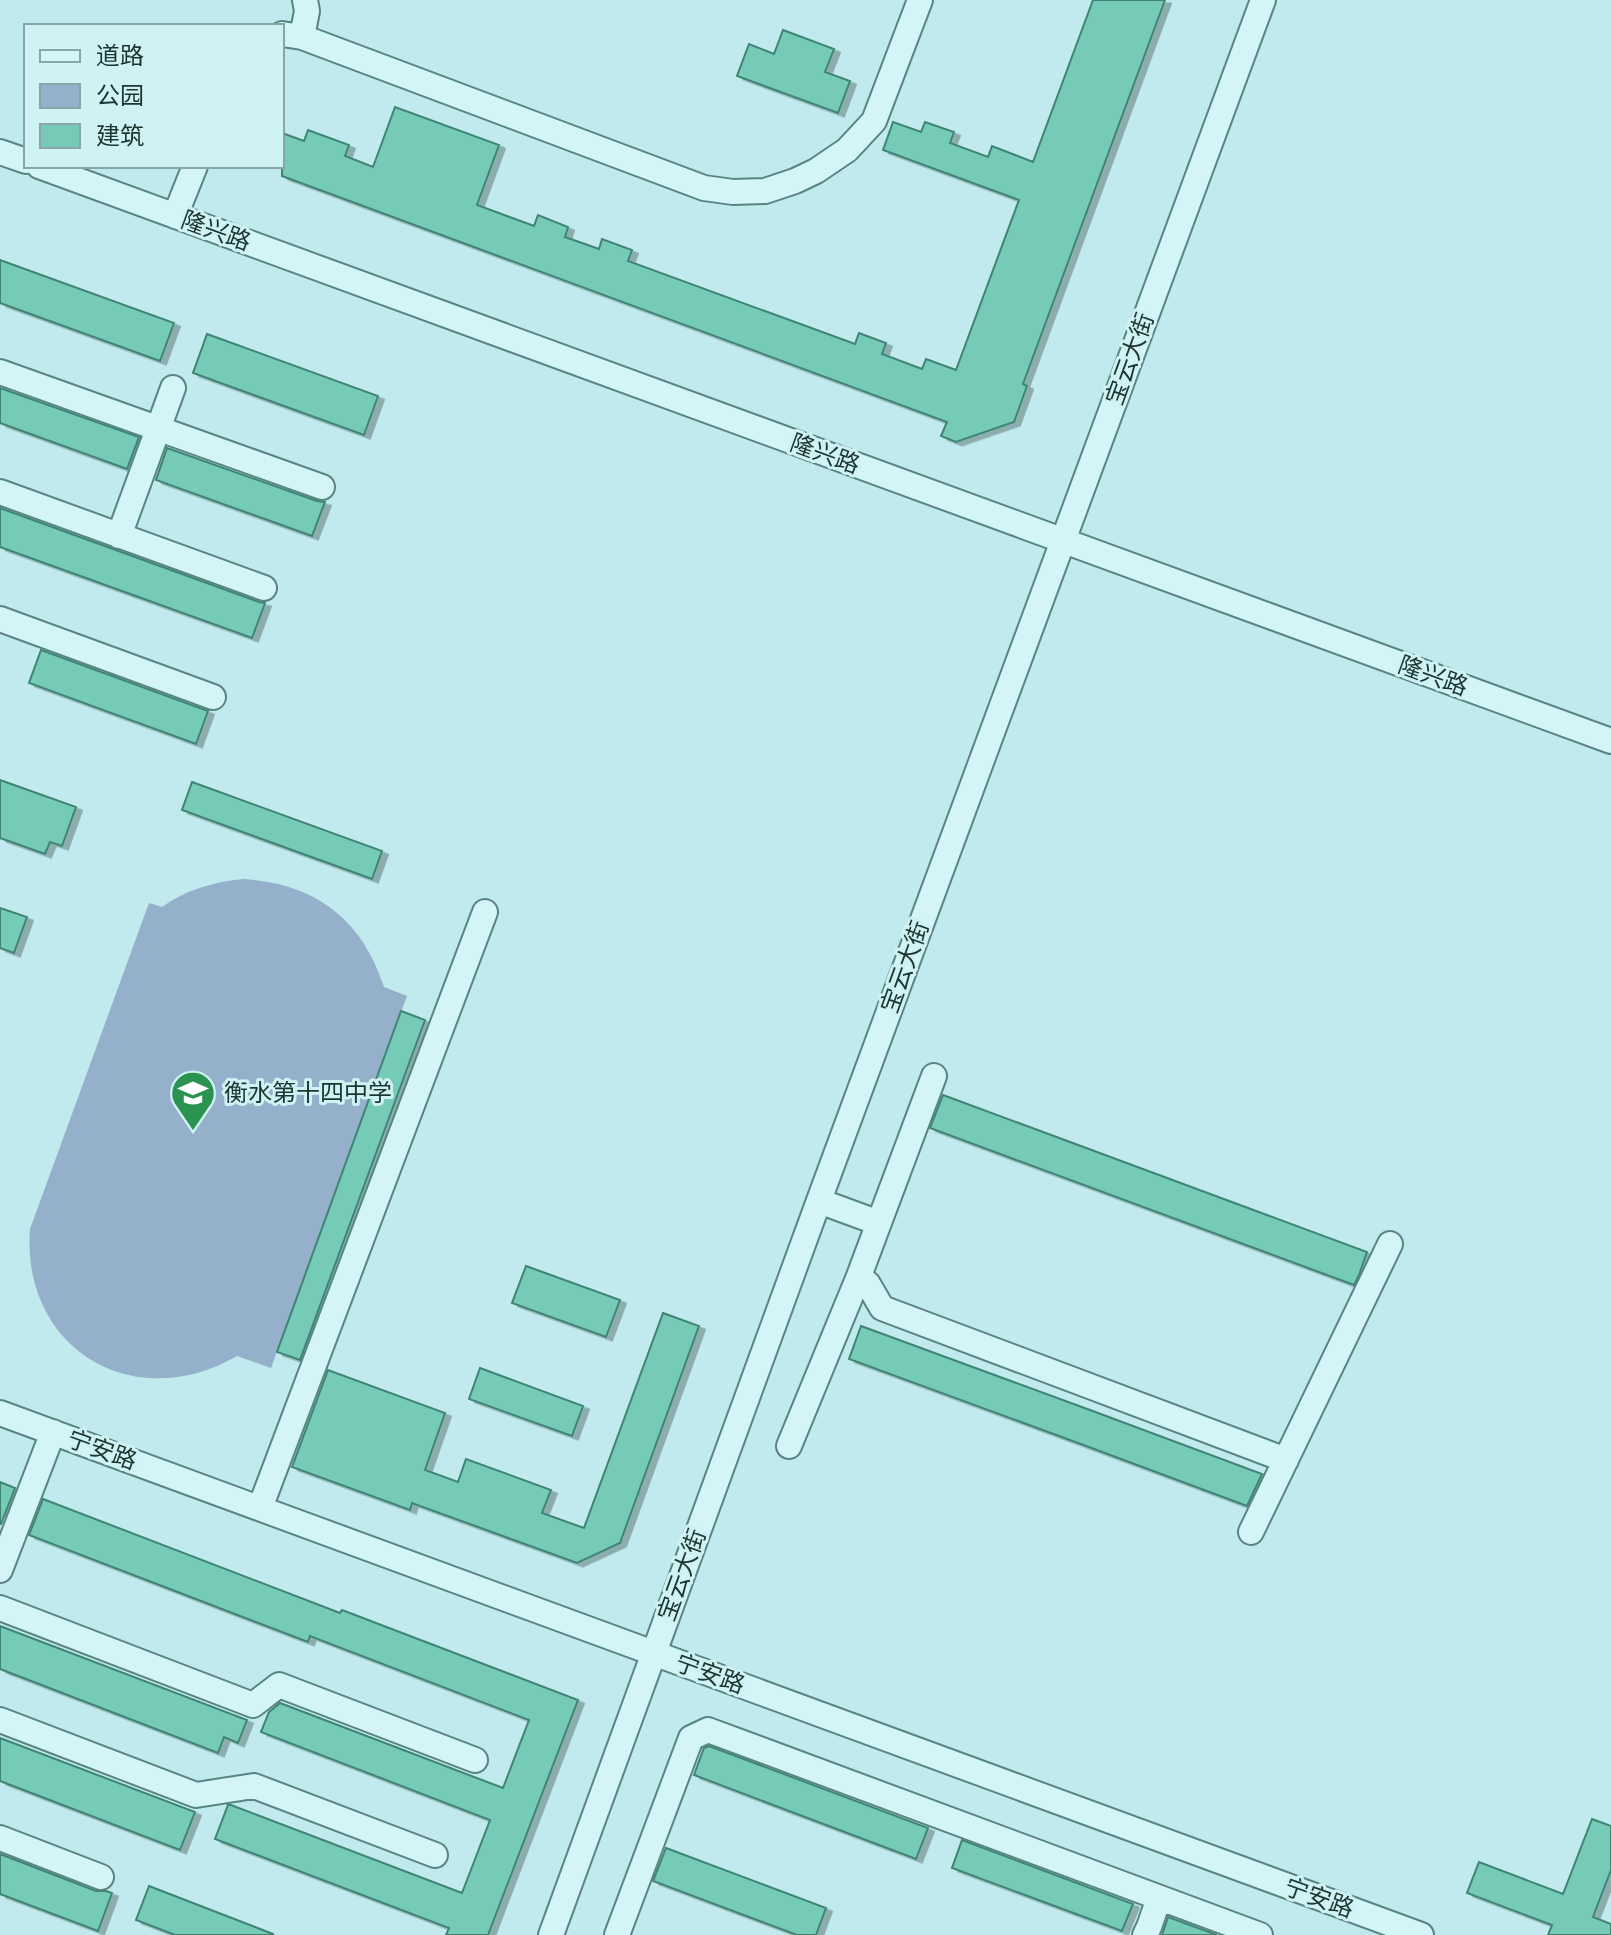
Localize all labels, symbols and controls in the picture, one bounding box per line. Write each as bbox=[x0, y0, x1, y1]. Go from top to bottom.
legend bbox=[24, 24, 284, 168]
text: 道路 bbox=[96, 38, 144, 70]
text: 公园 bbox=[96, 78, 144, 110]
text: 建筑 bbox=[96, 118, 144, 150]
street label: 隆兴路 bbox=[177, 202, 256, 256]
street label: 宝云大街 bbox=[1097, 308, 1160, 409]
street label: 隆兴路 bbox=[786, 425, 865, 479]
street label: 隆兴路 bbox=[1394, 647, 1473, 701]
street label: 宝云大街 bbox=[872, 916, 935, 1017]
school or university icon: 衡水第十四中学 bbox=[169, 1069, 217, 1132]
place label: 衡水第十四中学 bbox=[224, 1075, 392, 1107]
street label: 宁安路 bbox=[63, 1421, 142, 1475]
street label: 宝云大街 bbox=[649, 1524, 712, 1625]
street label: 宁安路 bbox=[671, 1645, 750, 1699]
street label: 宁安路 bbox=[1280, 1869, 1359, 1923]

